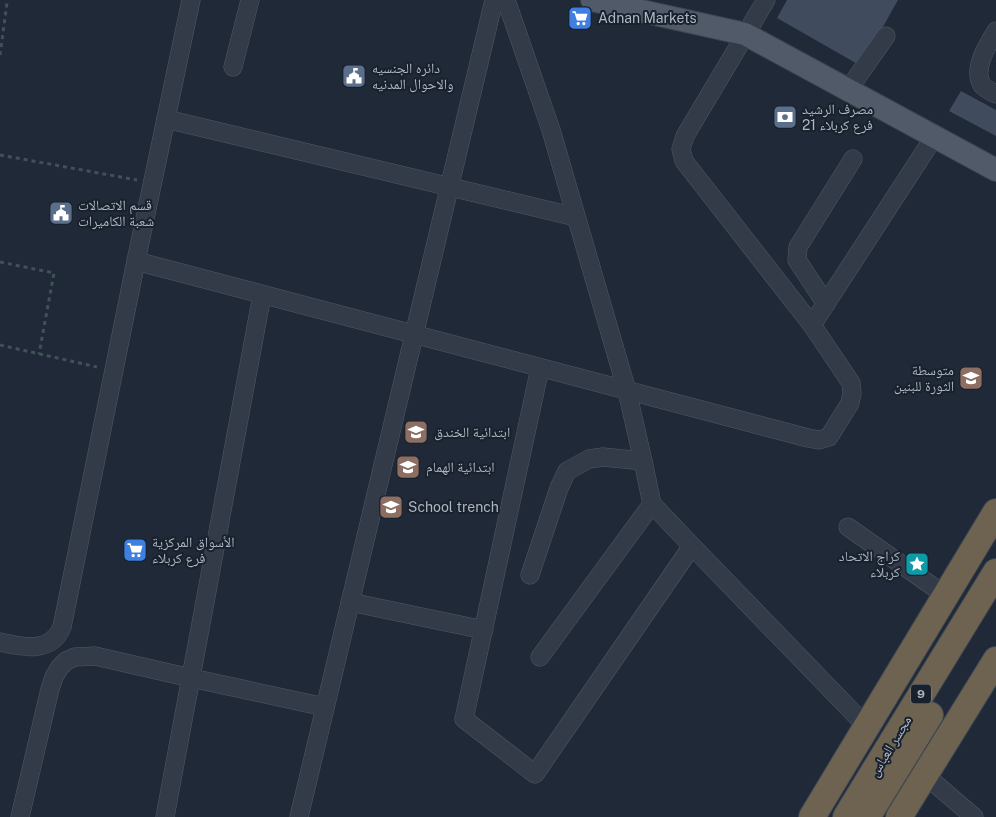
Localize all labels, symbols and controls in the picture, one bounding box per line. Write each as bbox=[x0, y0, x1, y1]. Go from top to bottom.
supermarket icon: Adnan Markets bbox=[567, 5, 593, 31]
place label: Adnan Markets bbox=[598, 10, 697, 26]
place label: دائره الجنسيه والاحوال المدنيه bbox=[372, 60, 454, 93]
public building icon: دائره الجنسيه والاحوال المدنيه bbox=[341, 63, 367, 89]
place label: مصرف الرشيد فرع كربلاء 21 bbox=[802, 101, 873, 135]
bank icon: مصرف الرشيد فرع كربلاء 21 bbox=[772, 104, 798, 130]
place label: قسم الاتصالات شعبة الكاميرات bbox=[78, 197, 154, 230]
public building icon: قسم الاتصالات شعبة الكاميرات bbox=[48, 200, 74, 226]
place label: متوسطة الثورة للبنين bbox=[894, 362, 954, 395]
school or university icon: متوسطة الثورة للبنين bbox=[958, 365, 984, 391]
school or university icon: ابتدائية الخندق bbox=[403, 419, 429, 445]
place label: ابتدائية الخندق bbox=[434, 424, 510, 441]
school or university icon: ابتدائية الهمام bbox=[395, 454, 421, 480]
place label: ابتدائية الهمام bbox=[426, 459, 495, 477]
school or university icon: School trench bbox=[378, 494, 404, 520]
place label: School trench bbox=[408, 499, 499, 515]
place label: الأسواق المركزية فرع كربلاء bbox=[152, 534, 234, 568]
supermarket icon: الأسواق المركزية فرع كربلاء bbox=[122, 537, 148, 563]
place label: كراج الاتحاد كربلاء bbox=[839, 548, 900, 581]
place icon: كراج الاتحاد كربلاء bbox=[904, 551, 930, 577]
road number: 9 bbox=[911, 684, 931, 704]
street label: مجسر العباس bbox=[866, 713, 915, 780]

